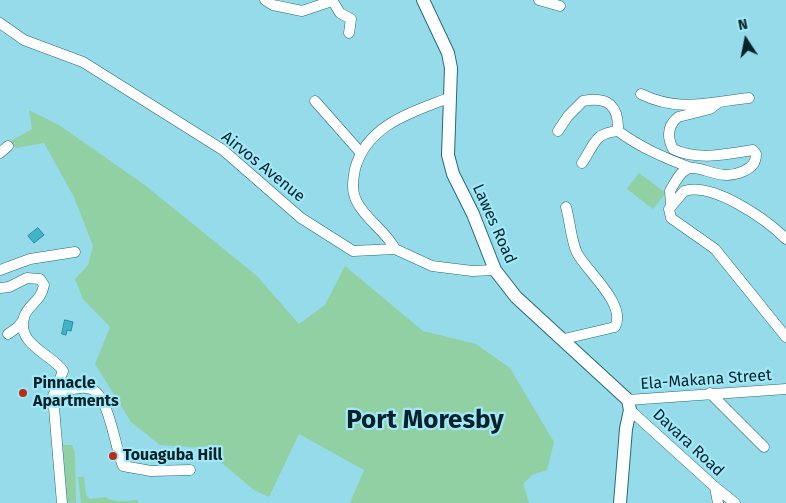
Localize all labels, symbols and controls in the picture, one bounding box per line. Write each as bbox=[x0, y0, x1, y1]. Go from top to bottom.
north arrow bbox=[721, 15, 771, 65]
text: N bbox=[737, 16, 749, 34]
street label: Airvos Avenue bbox=[217, 127, 309, 207]
street label: Lawes Road bbox=[468, 181, 520, 267]
street label: Ela-Makana Street bbox=[640, 366, 772, 394]
place label: Pinnacle Apartments bbox=[33, 374, 119, 412]
marker: Pinnacle Apartments bbox=[17, 387, 29, 399]
district label: Port Moresby bbox=[346, 405, 504, 437]
street label: Davara Road bbox=[648, 405, 728, 481]
place label: Touaguba Hill bbox=[123, 446, 222, 466]
marker: Touaguba Hill bbox=[107, 450, 119, 462]

